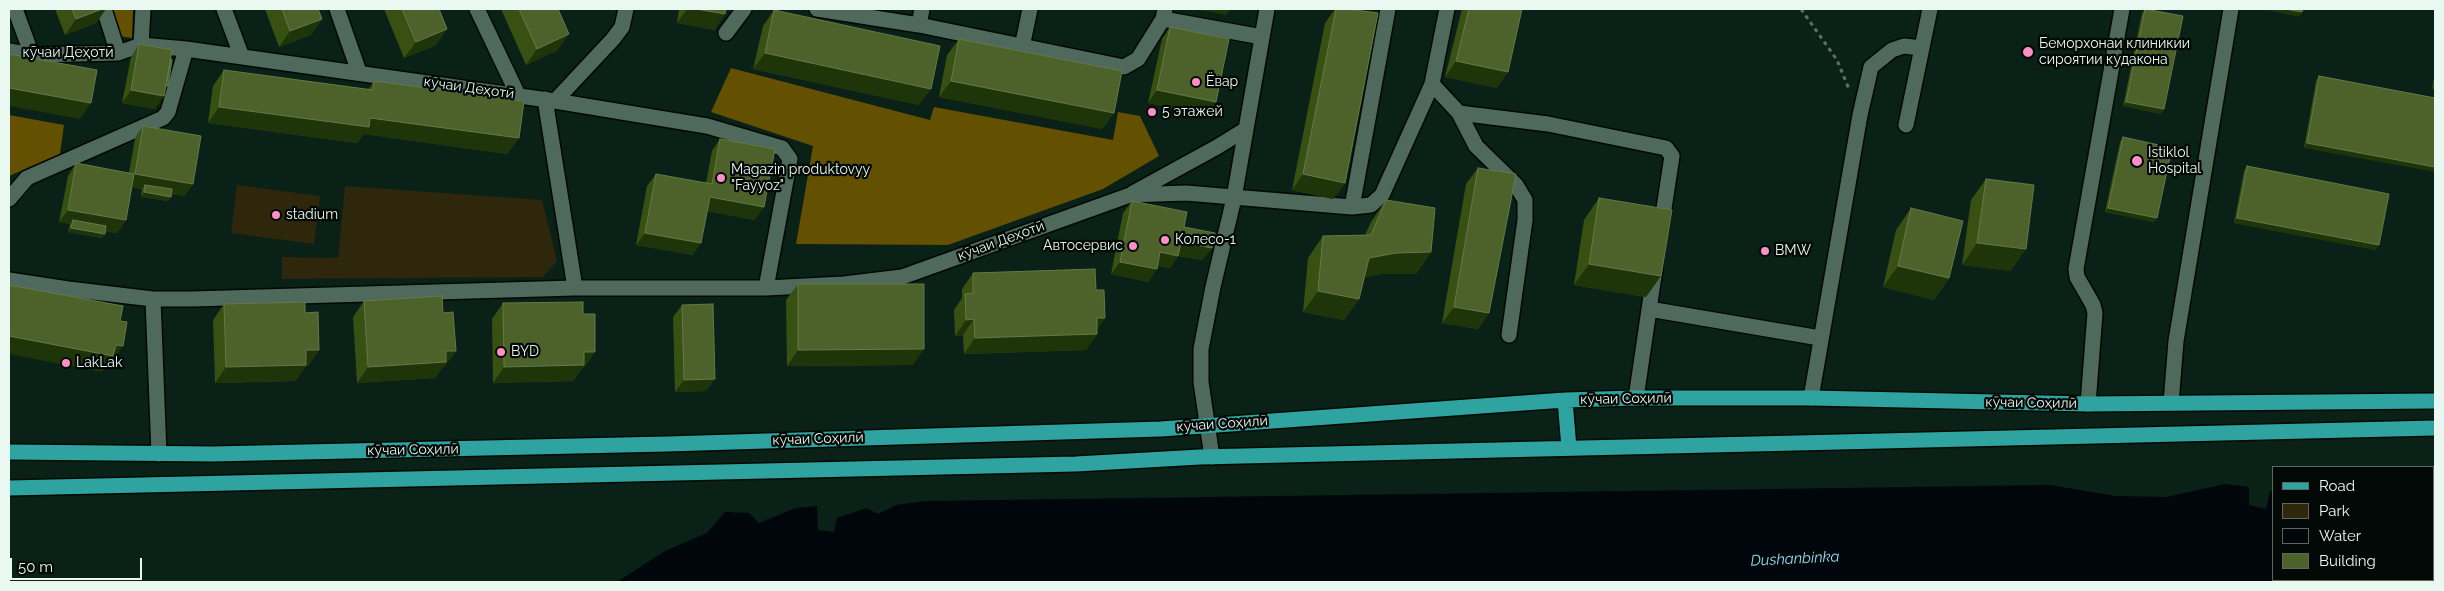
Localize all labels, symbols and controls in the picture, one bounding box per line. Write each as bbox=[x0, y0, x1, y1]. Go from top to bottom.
place label: Беморхонаи клиникии сироятии кудакона bbox=[2039, 36, 2190, 68]
street label: кӯчаи Деҳотӣ bbox=[22, 45, 114, 61]
marker: Беморхонаи клиникии сироятии кудакона bbox=[2021, 45, 2035, 59]
street label: кӯчаи Деҳотӣ bbox=[423, 73, 515, 103]
place label: Ёвар bbox=[1206, 74, 1238, 90]
marker: Ёвар bbox=[1190, 76, 1202, 88]
place label: 5 этажей bbox=[1162, 104, 1223, 120]
marker: 5 этажей bbox=[1146, 106, 1158, 118]
place label: Istiklol Hospital bbox=[2148, 145, 2201, 178]
marker: Istiklol Hospital bbox=[2130, 154, 2144, 168]
place label: Magazin produktovyy "Fayyoz" bbox=[731, 162, 870, 194]
marker: Magazin produktovyy "Fayyoz" bbox=[715, 172, 727, 184]
place label: stadium bbox=[286, 207, 338, 223]
marker: stadium bbox=[270, 209, 282, 221]
street label: кӯчаи Деҳотӣ bbox=[955, 218, 1047, 264]
place label: Колесо-1 bbox=[1175, 232, 1236, 248]
marker: Колесо-1 bbox=[1159, 234, 1171, 246]
place label: Автосервис bbox=[1043, 238, 1123, 254]
marker: Автосервис bbox=[1127, 240, 1139, 252]
place label: BMW bbox=[1775, 243, 1811, 259]
marker: BMW bbox=[1759, 245, 1771, 257]
place label: BYD bbox=[511, 344, 539, 360]
marker: BYD bbox=[495, 346, 507, 358]
place label: LakLak bbox=[76, 355, 122, 371]
marker: LakLak bbox=[60, 357, 72, 369]
street label: кӯчаи Соҳилӣ bbox=[1580, 390, 1672, 408]
street label: кӯчаи Соҳилӣ bbox=[1985, 394, 2077, 412]
street label: кӯчаи Соҳилӣ bbox=[1176, 412, 1268, 436]
street label: кӯчаи Соҳилӣ bbox=[772, 429, 864, 449]
street label: кӯчаи Соҳилӣ bbox=[367, 441, 459, 459]
legend bbox=[2272, 466, 2434, 581]
text: Road bbox=[2319, 477, 2355, 495]
text: Park bbox=[2319, 502, 2350, 520]
text: Water bbox=[2319, 527, 2361, 545]
scale bar bbox=[12, 548, 145, 580]
water label: Dushanbinka bbox=[1750, 548, 1840, 570]
text: Building bbox=[2319, 552, 2376, 570]
text: 50 m bbox=[18, 558, 53, 576]

